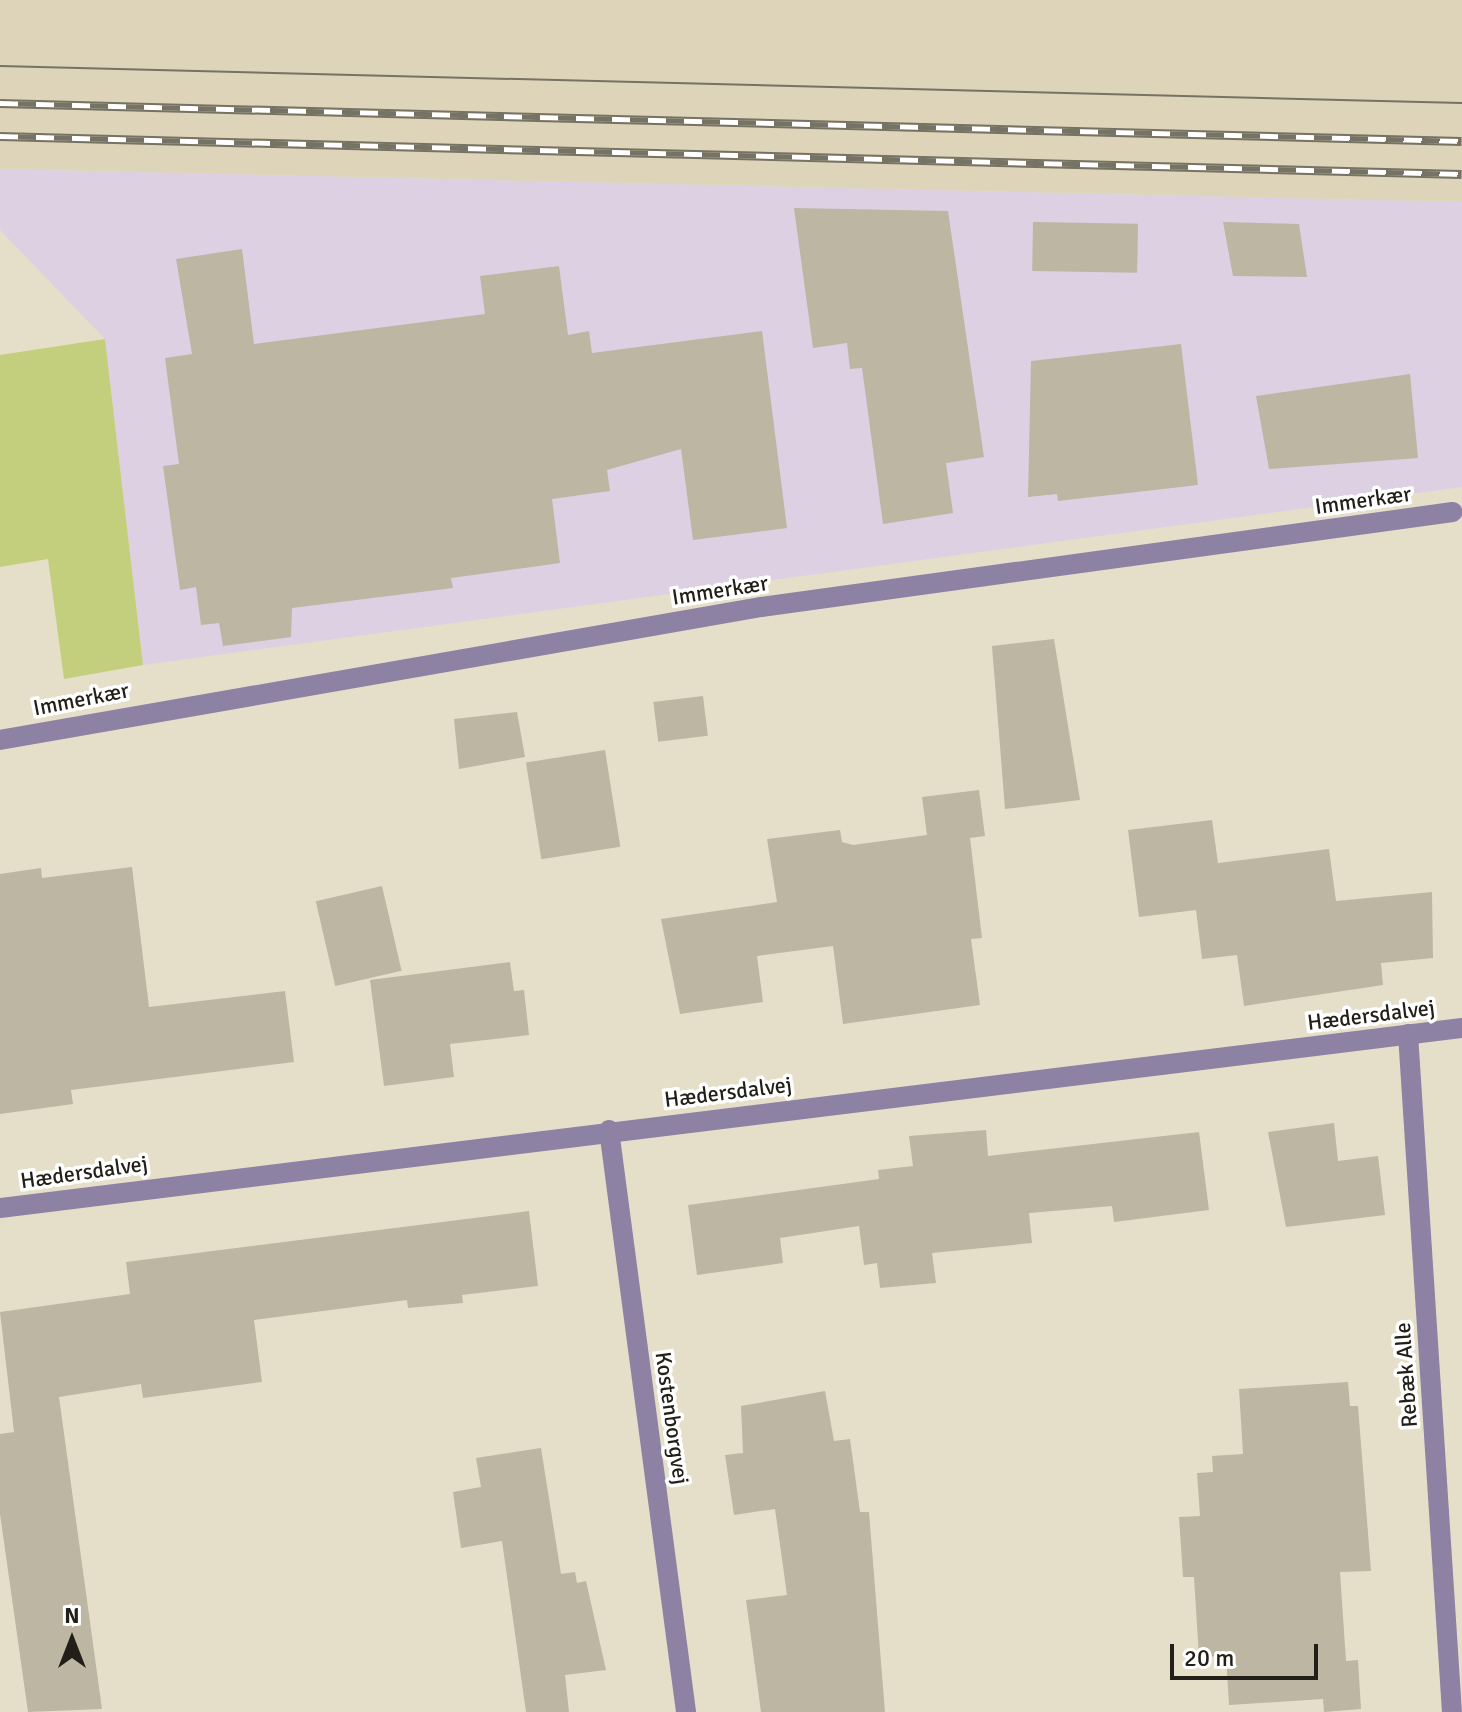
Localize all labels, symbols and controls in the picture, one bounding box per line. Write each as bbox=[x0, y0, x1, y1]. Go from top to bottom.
street label: Immerkær bbox=[1313, 480, 1413, 520]
street label: Immerkær bbox=[670, 569, 770, 611]
street label: Immerkær bbox=[31, 677, 131, 721]
street label: Hædersdalvej bbox=[1306, 994, 1436, 1036]
street label: Hædersdalvej bbox=[663, 1071, 793, 1113]
street label: Hædersdalvej bbox=[19, 1150, 149, 1194]
street label: Rebæk Alle bbox=[1389, 1322, 1423, 1428]
street label: Kostenborgvej bbox=[650, 1350, 694, 1486]
north arrow bbox=[32, 1600, 112, 1680]
text: N bbox=[64, 1602, 80, 1629]
scale bar bbox=[1174, 1628, 1322, 1678]
text: 20 m bbox=[1184, 1643, 1234, 1673]

